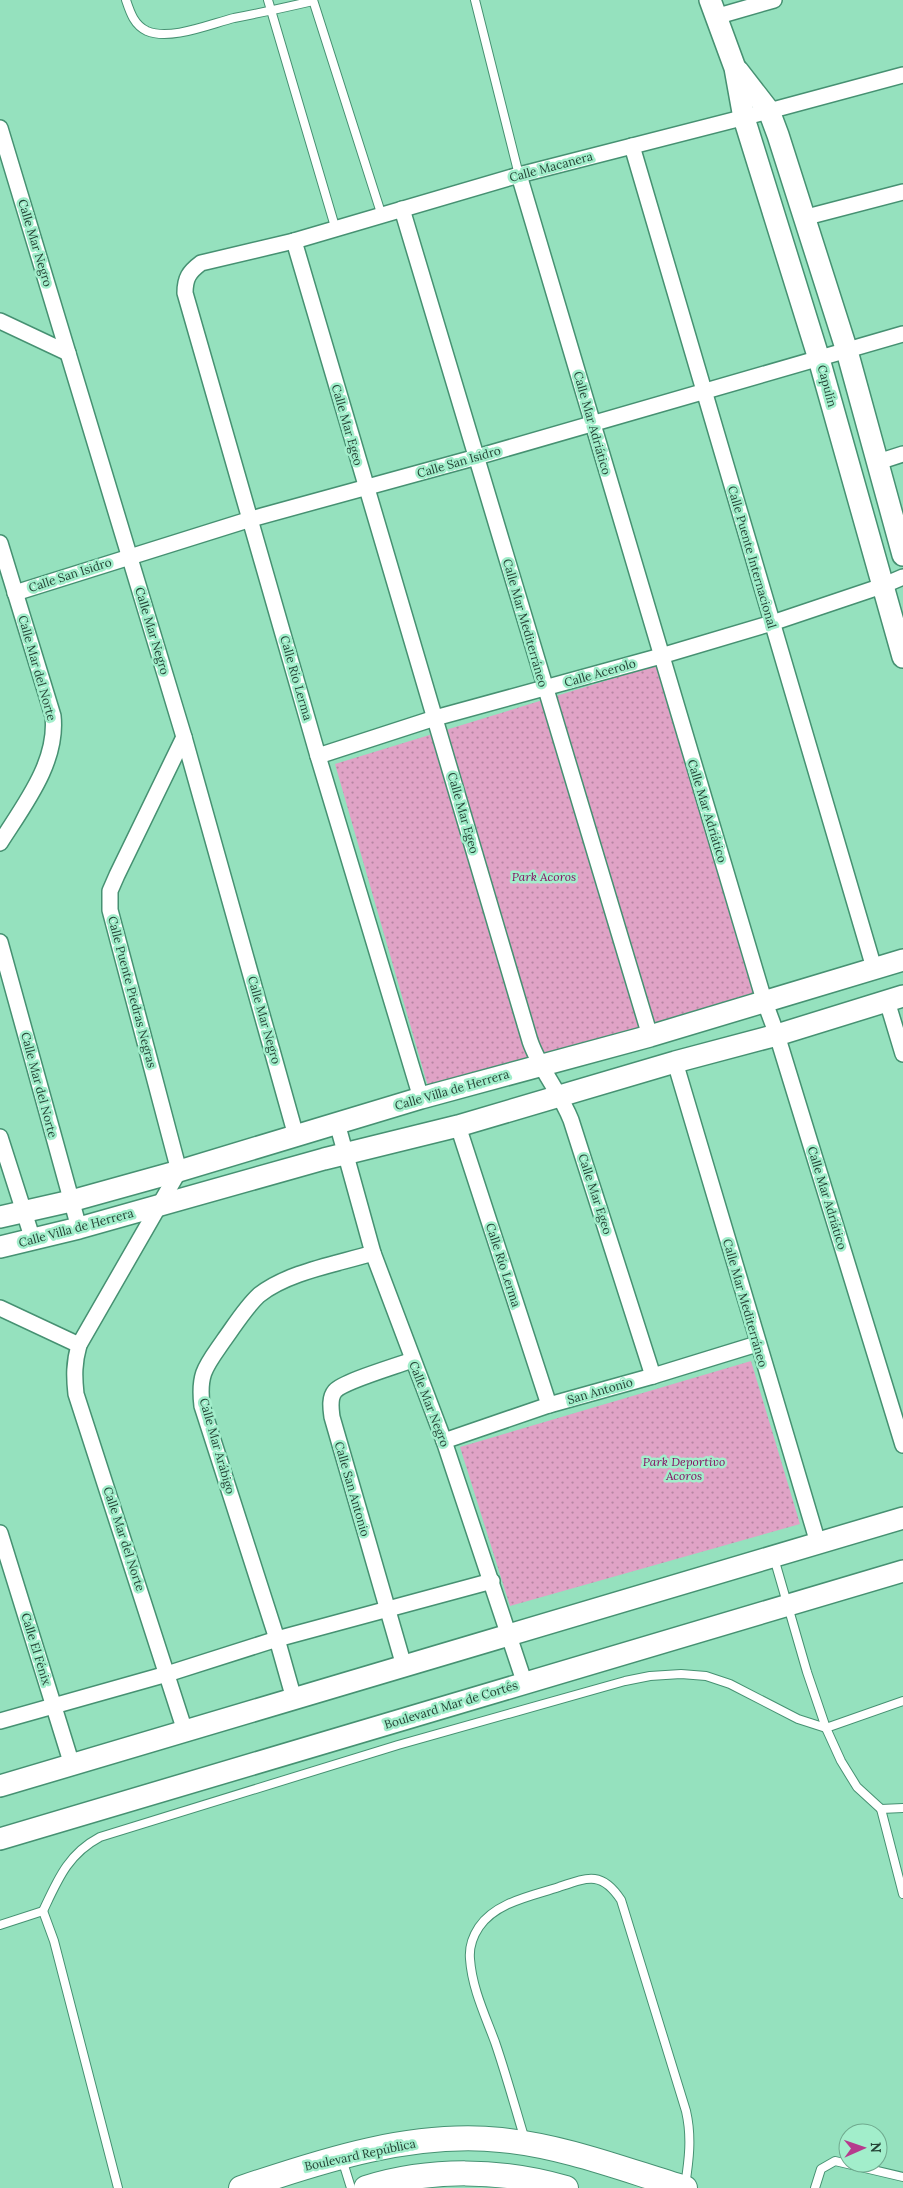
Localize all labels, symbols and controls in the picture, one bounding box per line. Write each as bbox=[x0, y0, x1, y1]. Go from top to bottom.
street label: Calle Macanera bbox=[508, 148, 594, 185]
street label: Calle Mar Negro bbox=[15, 197, 56, 288]
street label: Capulín bbox=[815, 363, 840, 409]
street label: Calle Mar Adriático bbox=[571, 369, 614, 476]
street label: Calle Mar Egeo bbox=[329, 383, 366, 467]
street label: Calle San Isidro bbox=[415, 442, 502, 481]
street label: Calle Puente Internacional bbox=[725, 484, 780, 630]
street label: Calle San Isidro bbox=[26, 554, 113, 595]
street label: Calle Mar Mediterráneo bbox=[500, 557, 551, 689]
street label: Calle Mar Negro bbox=[132, 585, 173, 676]
street label: Calle Mar del Norte bbox=[15, 613, 60, 723]
street label: Calle Río Lerma bbox=[277, 634, 316, 722]
street label: Calle Acerolo bbox=[562, 655, 637, 690]
street label: Calle Mar Adriático bbox=[685, 757, 730, 864]
street label: Calle Mar Egeo bbox=[445, 771, 482, 855]
park label: Park Acoros bbox=[512, 869, 576, 884]
street label: Calle Puente Piedras Negras bbox=[105, 914, 160, 1070]
street label: Calle Mar Negro bbox=[245, 974, 284, 1065]
street label: Calle Mar del Norte bbox=[18, 1030, 61, 1140]
street label: Calle Villa de Herrera bbox=[393, 1066, 511, 1113]
street label: Calle Mar Adriático bbox=[805, 1144, 850, 1251]
street label: Calle Mar Egeo bbox=[575, 1152, 616, 1236]
street label: Calle Villa de Herrera bbox=[17, 1205, 135, 1250]
street label: Calle Río Lerma bbox=[483, 1221, 524, 1309]
street label: Calle Mar Mediterráneo bbox=[720, 1237, 771, 1369]
street label: Calle Mar Negro bbox=[406, 1359, 453, 1449]
street label: San Antonio bbox=[565, 1374, 634, 1407]
street label: Calle Mar Arábigo bbox=[197, 1396, 238, 1496]
street label: Calle San Antonio bbox=[332, 1440, 373, 1538]
park label: Park Deportivo Acoros bbox=[643, 1454, 725, 1483]
street label: Calle Mar del Norte bbox=[101, 1485, 149, 1593]
street label: Calle El Fénix bbox=[18, 1611, 55, 1687]
street label: Boulevard Mar de Cortés bbox=[382, 1677, 520, 1732]
north arrow bbox=[838, 2123, 888, 2173]
street label: Boulevard República bbox=[303, 2135, 417, 2174]
text: N bbox=[867, 2142, 885, 2153]

